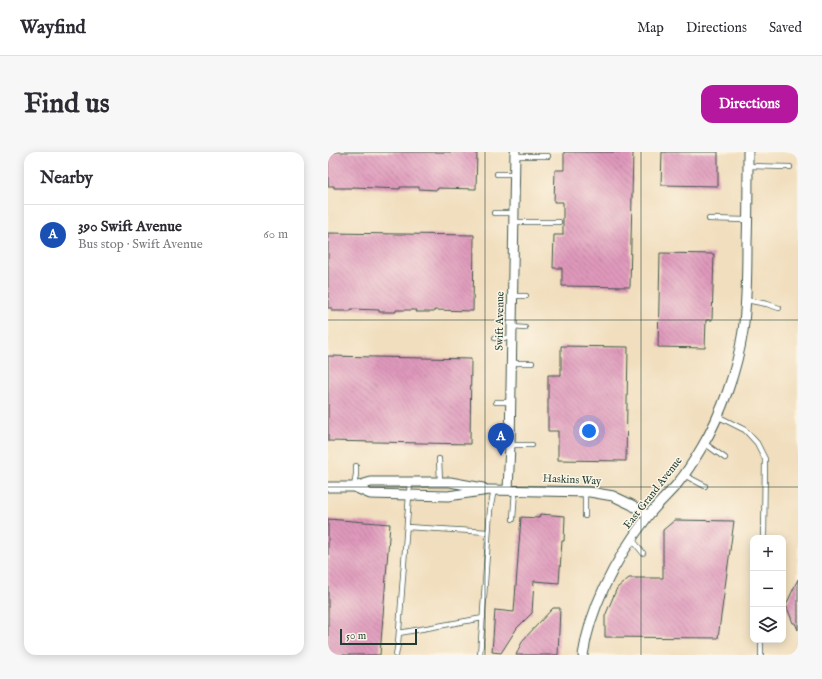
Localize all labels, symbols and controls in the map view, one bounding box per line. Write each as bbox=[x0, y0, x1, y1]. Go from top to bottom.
text: Wayfind bbox=[20, 16, 86, 40]
text: Map bbox=[637, 19, 664, 37]
text: Directions bbox=[686, 19, 747, 37]
text: Saved bbox=[769, 19, 802, 37]
button: Directions bbox=[701, 85, 798, 123]
text: Find us bbox=[24, 87, 110, 122]
text: Nearby bbox=[40, 168, 93, 189]
text: 390 Swift Avenue bbox=[78, 217, 182, 236]
text: A bbox=[49, 226, 57, 243]
text: 60 m bbox=[263, 226, 288, 243]
text: Bus stop · Swift Avenue bbox=[78, 236, 203, 253]
street label: Swift Avenue bbox=[492, 291, 508, 351]
your location bbox=[579, 421, 599, 441]
pin: A bbox=[488, 423, 514, 456]
street label: East Grand Avenue bbox=[620, 454, 686, 532]
street label: Haskins Way bbox=[542, 471, 602, 489]
map controls bbox=[750, 535, 786, 643]
button: + bbox=[750, 535, 786, 571]
button: − bbox=[750, 571, 786, 607]
button: layers bbox=[750, 607, 786, 643]
scale bar bbox=[340, 627, 417, 646]
text: 50 m bbox=[346, 629, 366, 643]

